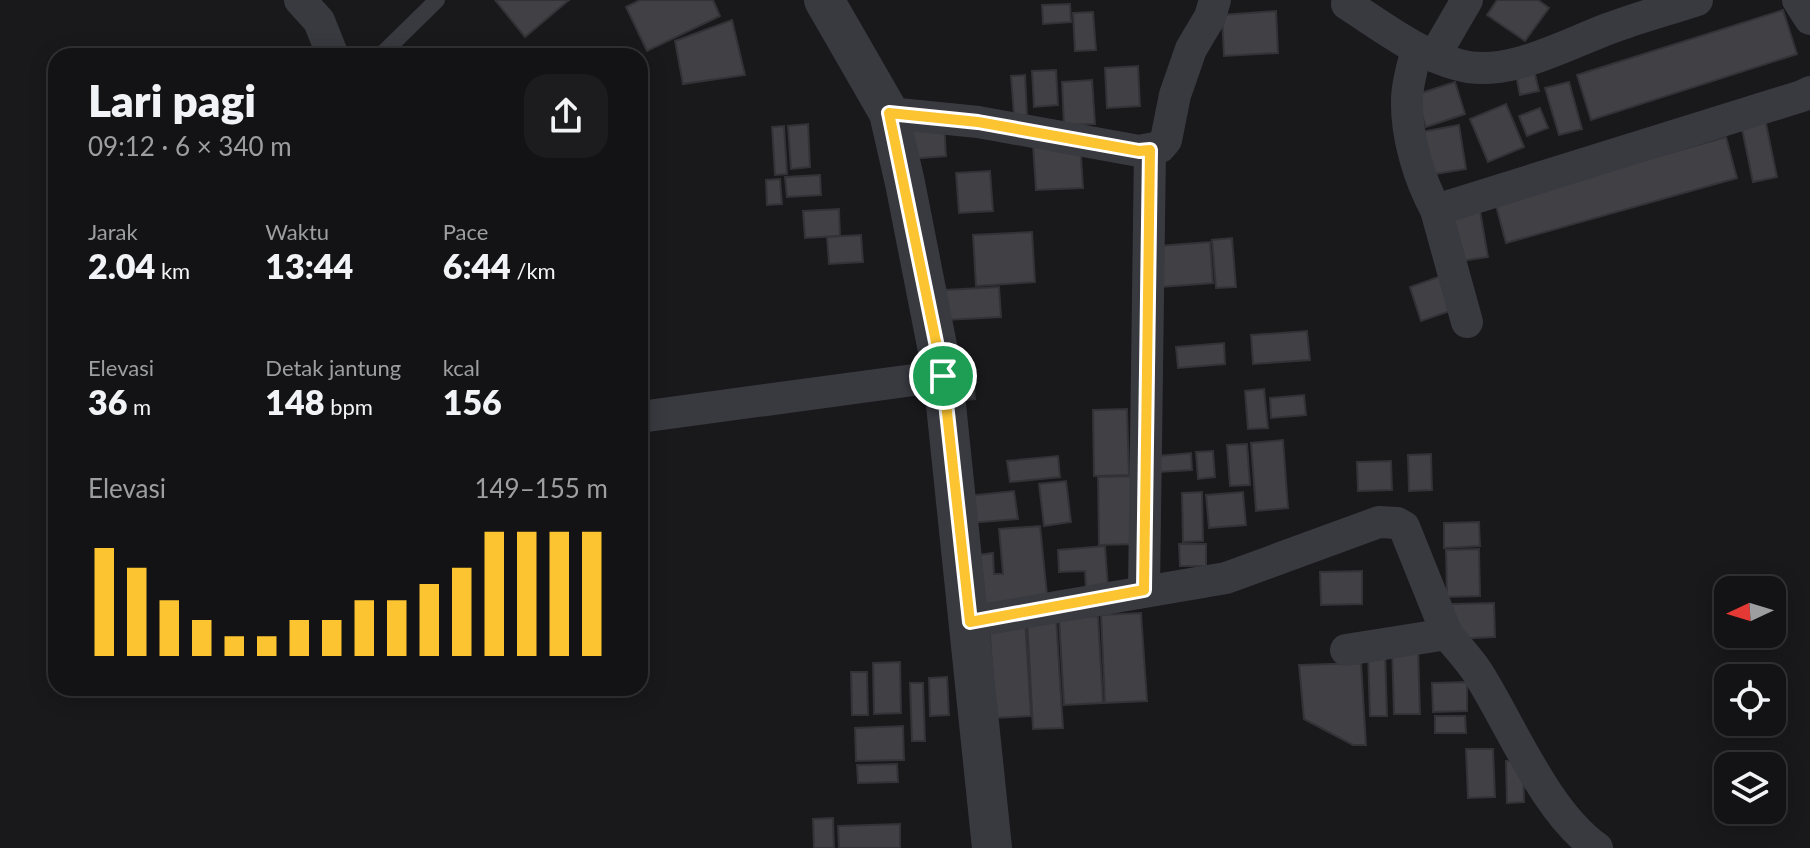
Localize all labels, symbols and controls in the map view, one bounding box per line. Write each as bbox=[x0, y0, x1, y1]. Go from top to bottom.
text: Lari pagi bbox=[88, 74, 256, 126]
button: share bbox=[524, 74, 608, 158]
text: 09:12 · 6 × 340 m bbox=[88, 130, 292, 162]
text: Jarak bbox=[88, 218, 138, 245]
text: Waktu bbox=[265, 218, 329, 245]
text: Pace bbox=[443, 218, 488, 245]
text: 2.04 bbox=[88, 245, 155, 286]
text: 13:44 bbox=[265, 245, 353, 286]
text: 6:44 bbox=[443, 245, 511, 286]
text: km bbox=[155, 257, 190, 284]
text: /km bbox=[511, 257, 556, 284]
pin bbox=[909, 342, 977, 410]
text: Elevasi bbox=[88, 354, 154, 381]
text: Detak jantung bbox=[265, 354, 401, 381]
text: kcal bbox=[443, 354, 480, 381]
icon: arrive bbox=[921, 354, 965, 398]
text: 36 bbox=[88, 381, 127, 422]
text: 148 bbox=[265, 381, 325, 422]
text: 156 bbox=[443, 381, 502, 422]
text: m bbox=[127, 393, 151, 420]
text: bpm bbox=[325, 393, 373, 420]
text: Elevasi bbox=[88, 472, 166, 504]
text: 149–155 m bbox=[474, 472, 608, 504]
north arrow bbox=[1714, 576, 1786, 648]
map controls bbox=[1714, 576, 1786, 824]
button: locate bbox=[1714, 664, 1786, 736]
button: layers bbox=[1714, 752, 1786, 824]

